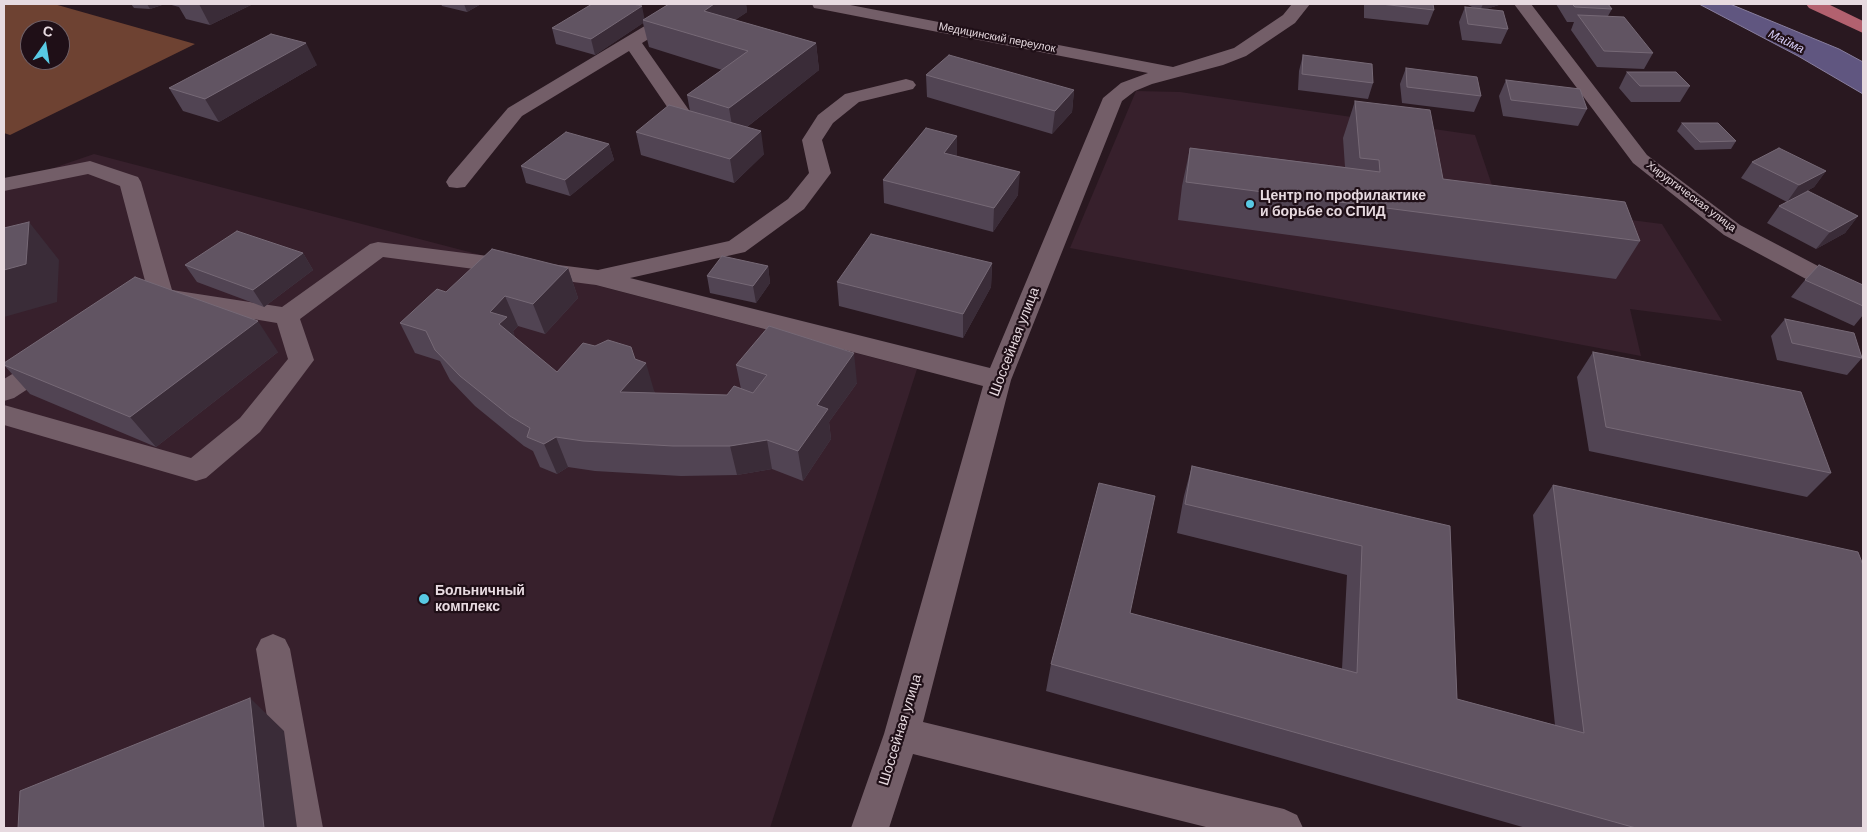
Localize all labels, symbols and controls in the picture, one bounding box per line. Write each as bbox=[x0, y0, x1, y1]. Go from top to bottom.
north arrow bbox=[20, 20, 70, 70]
street label: Медицинский переулок bbox=[937, 20, 1057, 56]
text: С bbox=[41, 21, 55, 41]
water label: Майма bbox=[1766, 27, 1806, 57]
street label: Хирургическая улица bbox=[1644, 159, 1738, 235]
place label: Центр по профилактике и борьбе со СПИД bbox=[1260, 188, 1426, 220]
marker: Центр по профилактике и борьбе со СПИД bbox=[1244, 198, 1256, 210]
street label: Шоссейная улица bbox=[986, 285, 1044, 399]
place label: Больничный комплекс bbox=[435, 583, 525, 616]
marker: Больничный комплекс bbox=[417, 592, 431, 606]
street label: Шоссейная улица bbox=[876, 672, 926, 788]

